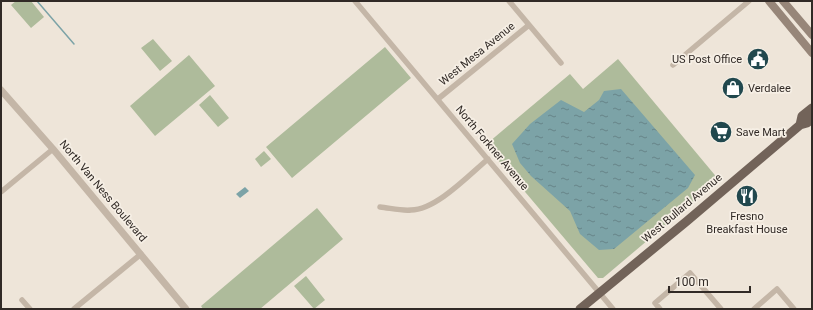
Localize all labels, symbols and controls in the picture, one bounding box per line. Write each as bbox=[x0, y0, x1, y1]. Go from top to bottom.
street label: West Mesa Avenue bbox=[437, 20, 517, 88]
public building icon: US Post Office bbox=[745, 46, 771, 72]
place label: US Post Office bbox=[672, 53, 742, 66]
shop icon: Verdalee bbox=[720, 75, 746, 101]
place label: Verdalee bbox=[748, 82, 791, 95]
street label: North Forkner Avenue bbox=[453, 103, 531, 193]
supermarket icon: Save Mart bbox=[708, 119, 734, 145]
place label: Save Mart bbox=[736, 126, 786, 139]
street label: North Van Ness Boulevard bbox=[57, 138, 149, 244]
street label: West Bullard Avenue bbox=[639, 171, 725, 245]
restaurant icon: Fresno Breakfast House bbox=[734, 183, 760, 209]
place label: Fresno Breakfast House bbox=[706, 210, 788, 236]
scale bar bbox=[669, 268, 750, 294]
text: 100 m bbox=[675, 275, 709, 289]

